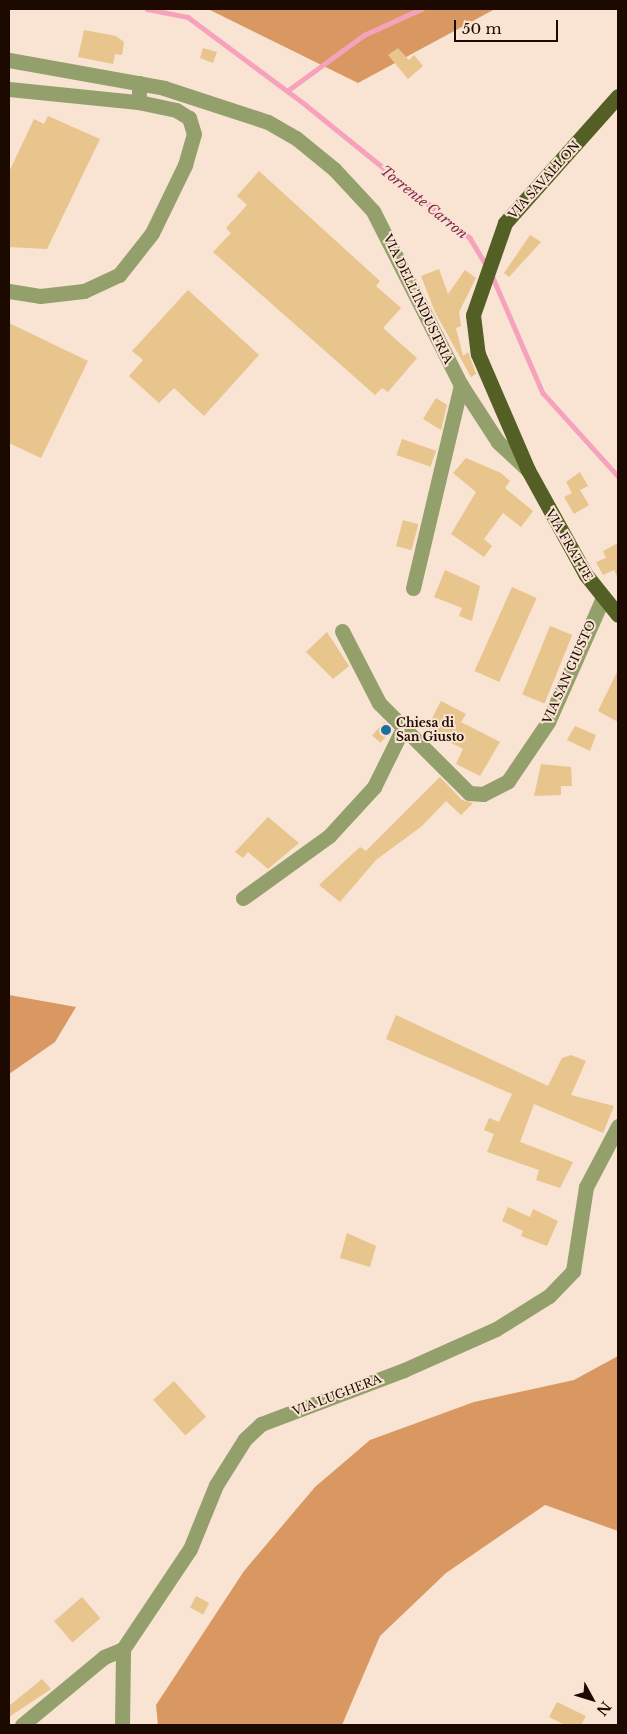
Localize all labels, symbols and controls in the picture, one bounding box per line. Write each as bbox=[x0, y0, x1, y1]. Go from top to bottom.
scale bar bbox=[457, 10, 561, 42]
text: 50 m bbox=[462, 19, 502, 38]
street label: VIA SAVALLON bbox=[505, 138, 583, 222]
water label: Torrente Carron bbox=[377, 162, 471, 242]
street label: VIA DELL'INDUSTRIA bbox=[380, 232, 456, 366]
street label: VIA FRATTE bbox=[543, 506, 595, 584]
street label: VIA SAN GIUSTO bbox=[540, 618, 598, 726]
place label: Chiesa di San Giusto bbox=[396, 716, 464, 744]
marker: Chiesa di San Giusto bbox=[380, 724, 392, 736]
street label: VIA LUGHERA bbox=[290, 1371, 384, 1419]
north arrow bbox=[567, 1674, 617, 1724]
text: N bbox=[593, 1698, 615, 1719]

